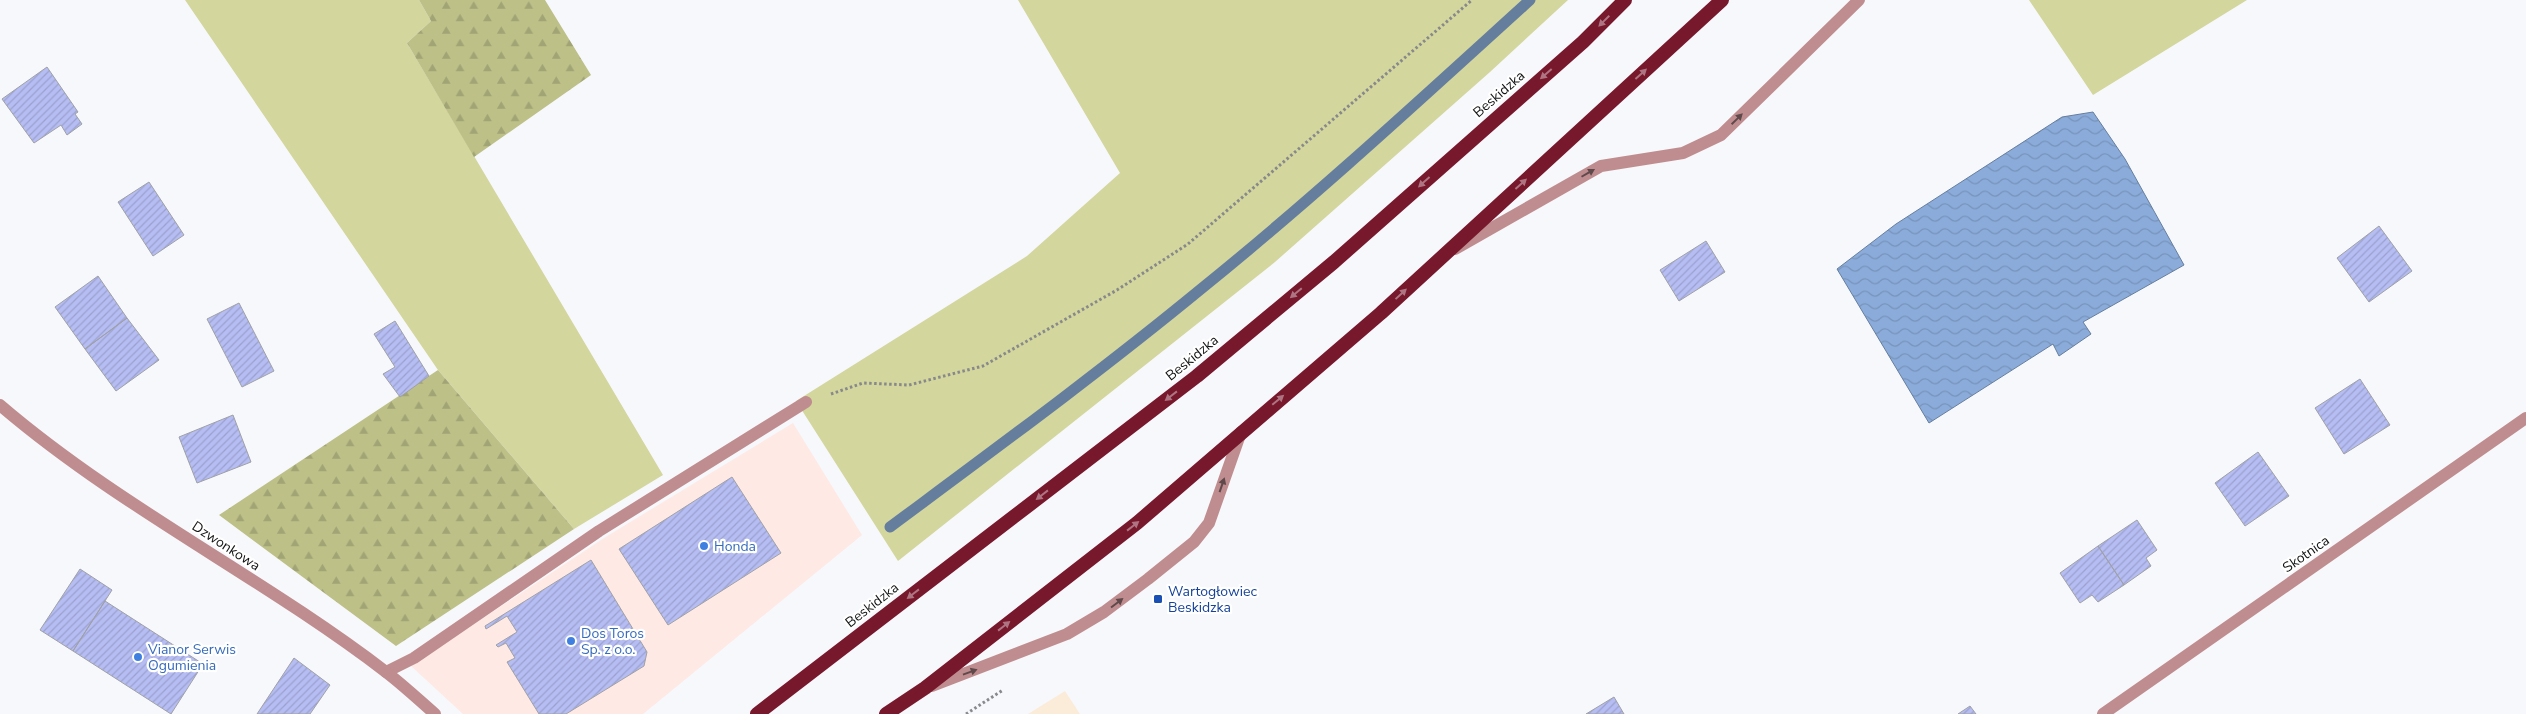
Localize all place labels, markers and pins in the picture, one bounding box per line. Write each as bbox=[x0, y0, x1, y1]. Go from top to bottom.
place label: Honda bbox=[714, 537, 756, 556]
marker: Honda bbox=[698, 540, 710, 552]
place label: Wartogłowiec Beskidzka bbox=[1168, 582, 1257, 617]
marker: Wartogłowiec Beskidzka bbox=[1152, 593, 1164, 605]
place label: Dos Toros Sp. z o.o. bbox=[581, 624, 644, 659]
marker: Dos Toros Sp. z o.o. bbox=[565, 635, 577, 647]
place label: Vianor Serwis Ogumienia bbox=[147, 640, 236, 675]
marker: Vianor Serwis Ogumienia bbox=[132, 651, 144, 663]

